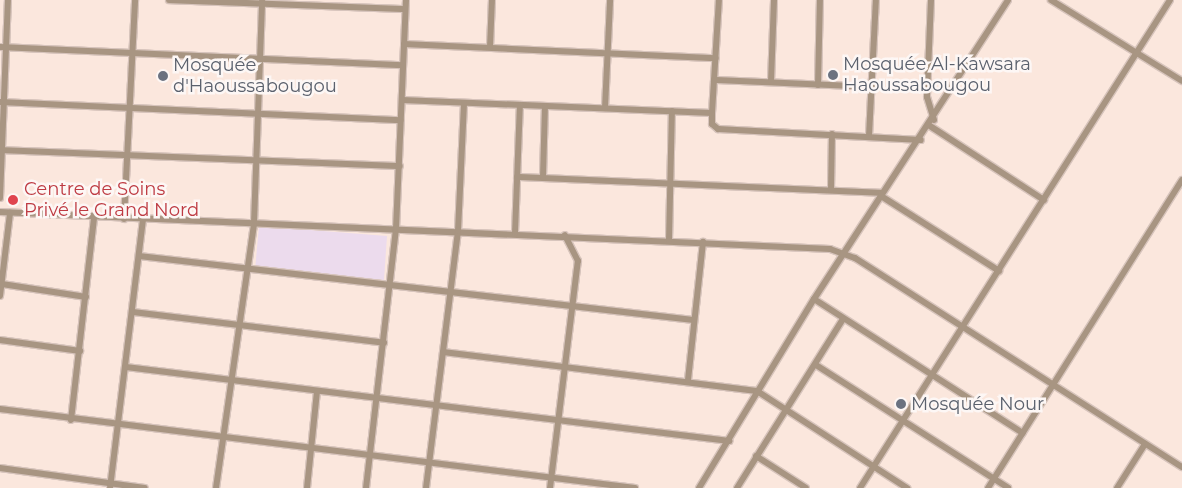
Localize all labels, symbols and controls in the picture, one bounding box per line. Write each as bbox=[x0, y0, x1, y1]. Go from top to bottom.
place label: Mosquée Al-Kawsara Haoussabougou bbox=[843, 54, 1031, 96]
place label: Mosquée d'Haoussabougou bbox=[173, 55, 337, 98]
marker: Mosquée Al-Kawsara Haoussabougou bbox=[827, 69, 839, 81]
marker: Mosquée d'Haoussabougou bbox=[157, 70, 169, 82]
place label: Centre de Soins Privé le Grand Nord bbox=[24, 179, 199, 222]
marker: Centre de Soins Privé le Grand Nord bbox=[6, 193, 20, 207]
place label: Mosquée Nour bbox=[911, 393, 1044, 415]
marker: Mosquée Nour bbox=[895, 398, 907, 410]

